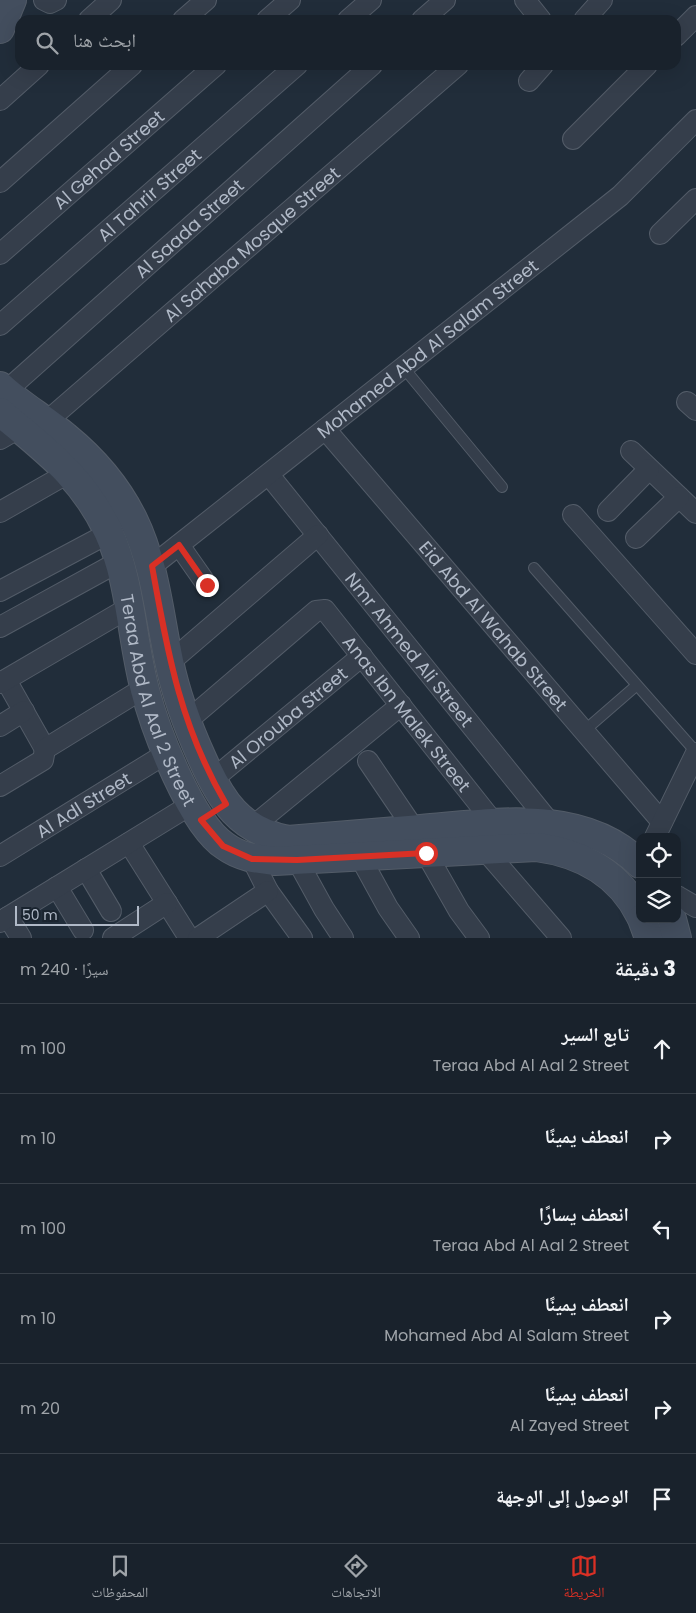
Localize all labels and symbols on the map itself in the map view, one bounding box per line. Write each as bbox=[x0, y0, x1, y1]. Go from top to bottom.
street label: Al Gehad Street bbox=[47, 104, 169, 215]
street label: Al Tahrir Street bbox=[92, 142, 206, 247]
street label: Al Sahaba Mosque Street bbox=[158, 160, 345, 327]
street label: Al Saada Street bbox=[129, 173, 249, 283]
street label: Mohamed Abd Al Salam Street bbox=[311, 253, 543, 444]
street label: Eid Abd Al Wahab Street bbox=[414, 535, 574, 716]
street label: Nmr Ahmed Ali Street bbox=[340, 567, 480, 732]
route end bbox=[196, 574, 219, 597]
street label: Teraa Abd Al Aal 2 Street bbox=[115, 592, 202, 810]
street label: Anas Ibn Malek Street bbox=[337, 630, 477, 797]
street label: Al Orouba Street bbox=[223, 661, 352, 774]
street label: Al Adl Street bbox=[31, 766, 136, 843]
route start bbox=[415, 842, 438, 865]
scale bar bbox=[15, 903, 139, 926]

